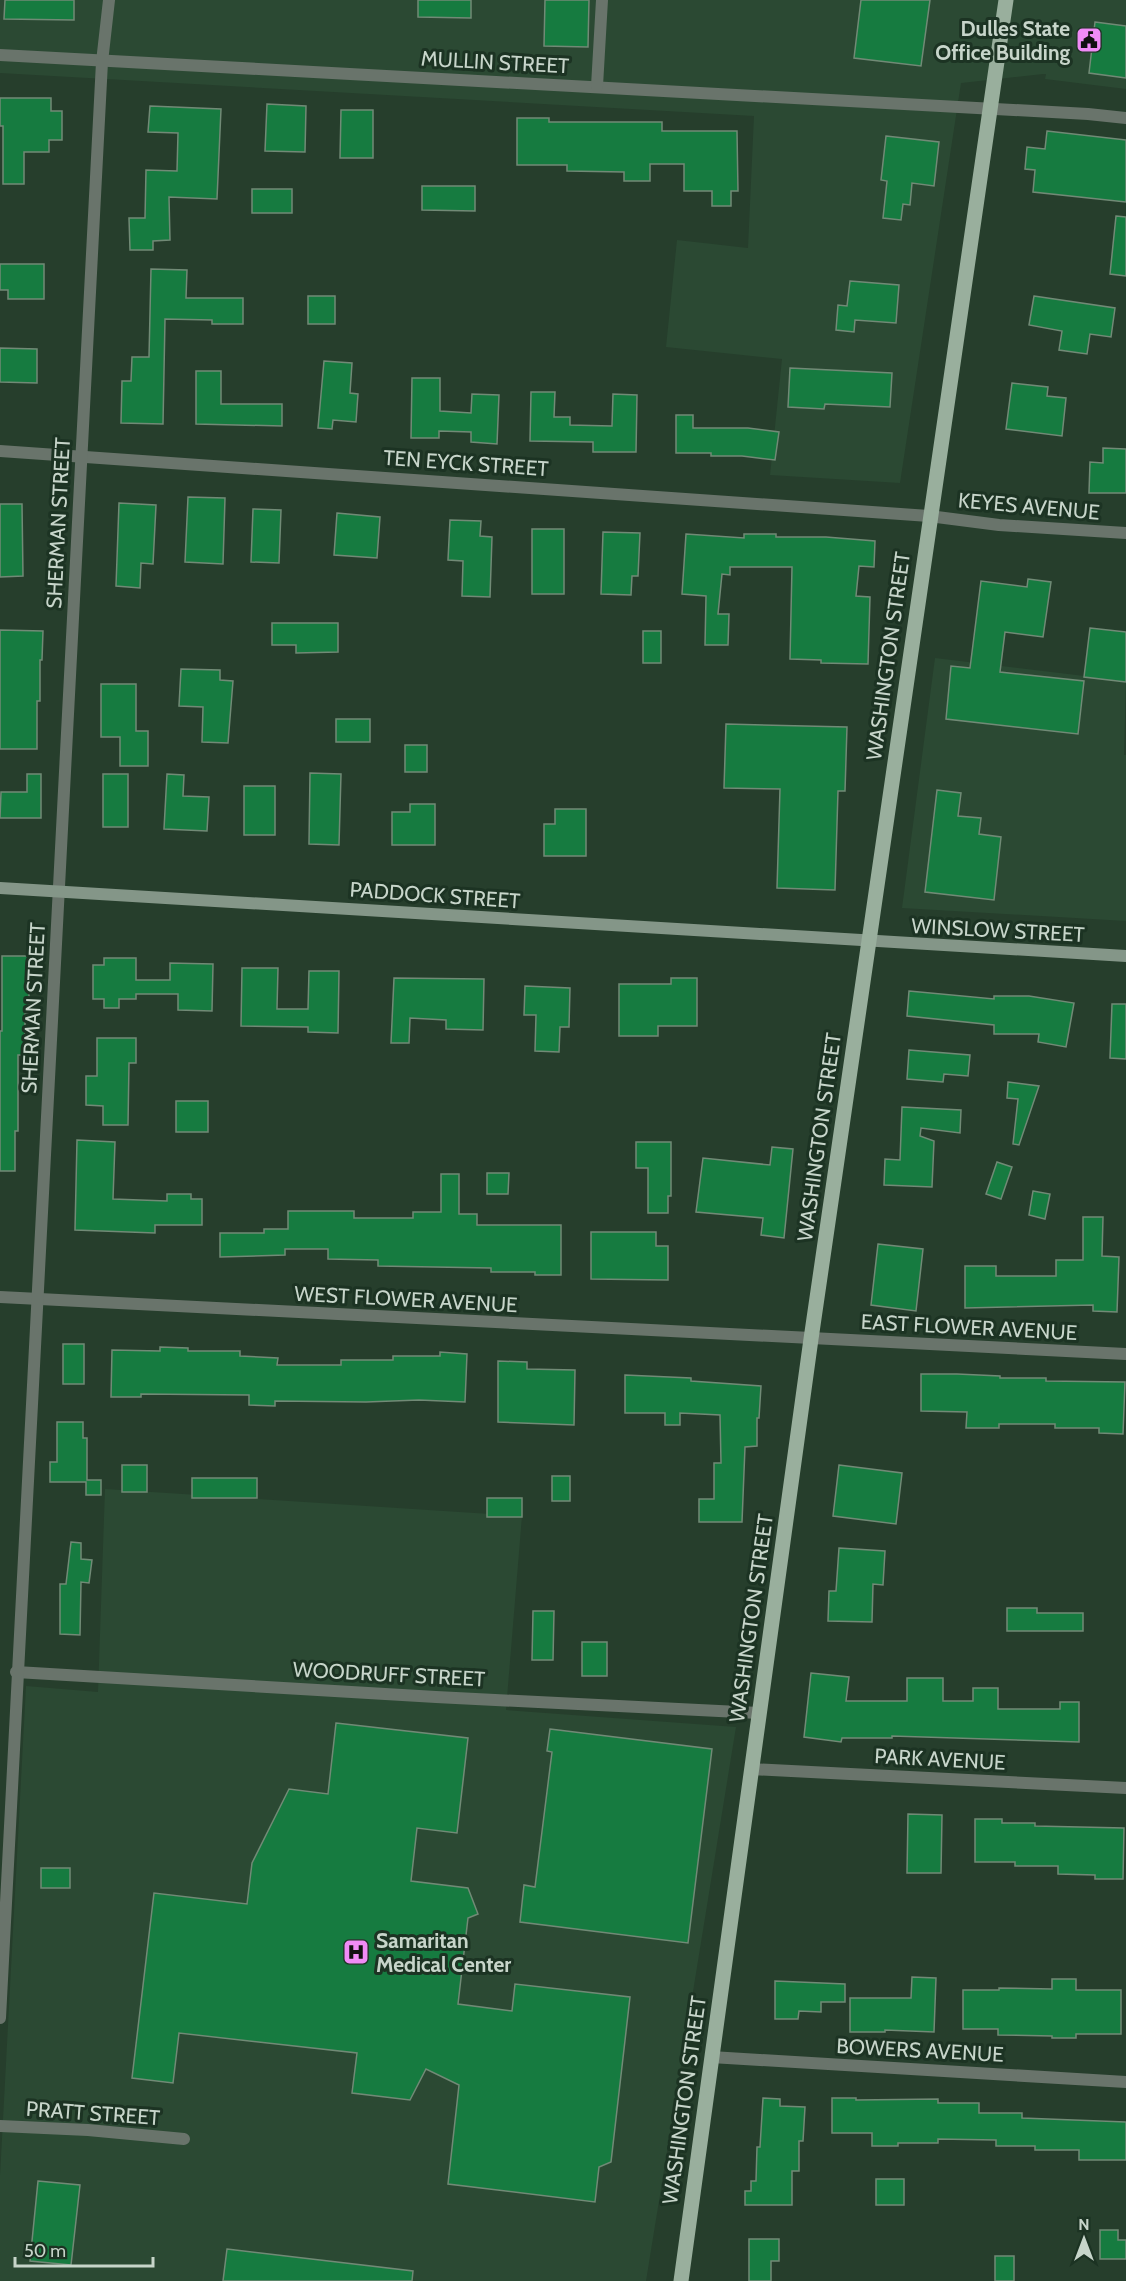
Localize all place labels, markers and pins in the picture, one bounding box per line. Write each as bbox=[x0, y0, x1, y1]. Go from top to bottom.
place label: Dulles State Office Building bbox=[935, 16, 1070, 65]
public building icon: Dulles State Office Building bbox=[1074, 25, 1104, 55]
place label: Samaritan Medical Center bbox=[376, 1928, 511, 1977]
hospital icon: Samaritan Medical Center bbox=[341, 1937, 371, 1967]

